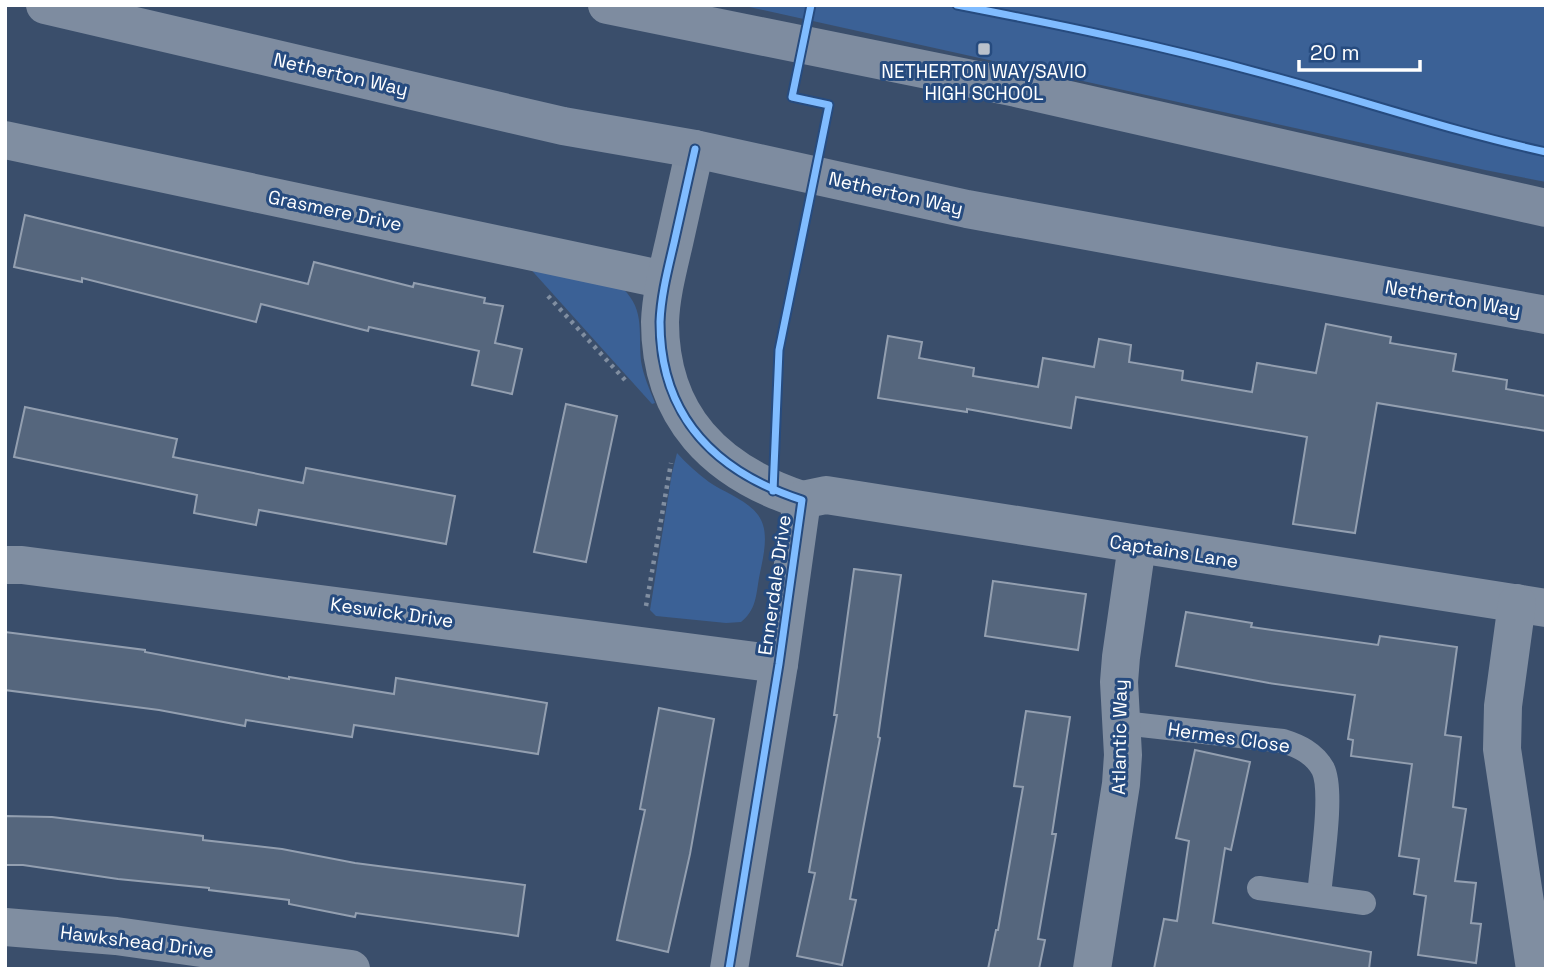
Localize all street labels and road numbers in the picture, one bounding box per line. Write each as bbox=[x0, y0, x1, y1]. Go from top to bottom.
street label: Netherton Way bbox=[271, 47, 411, 102]
street label: Netherton Way bbox=[826, 166, 966, 221]
street label: Grasmere Drive bbox=[266, 184, 404, 237]
street label: Netherton Way bbox=[1383, 274, 1523, 323]
street label: Ennerdale Drive bbox=[752, 513, 797, 657]
street label: Captains Lane bbox=[1108, 529, 1240, 574]
street label: Keswick Drive bbox=[329, 591, 455, 634]
street label: Atlantic Way bbox=[1106, 679, 1133, 795]
street label: Hermes Close bbox=[1166, 717, 1292, 758]
street label: Hawkshead Drive bbox=[59, 920, 215, 963]

